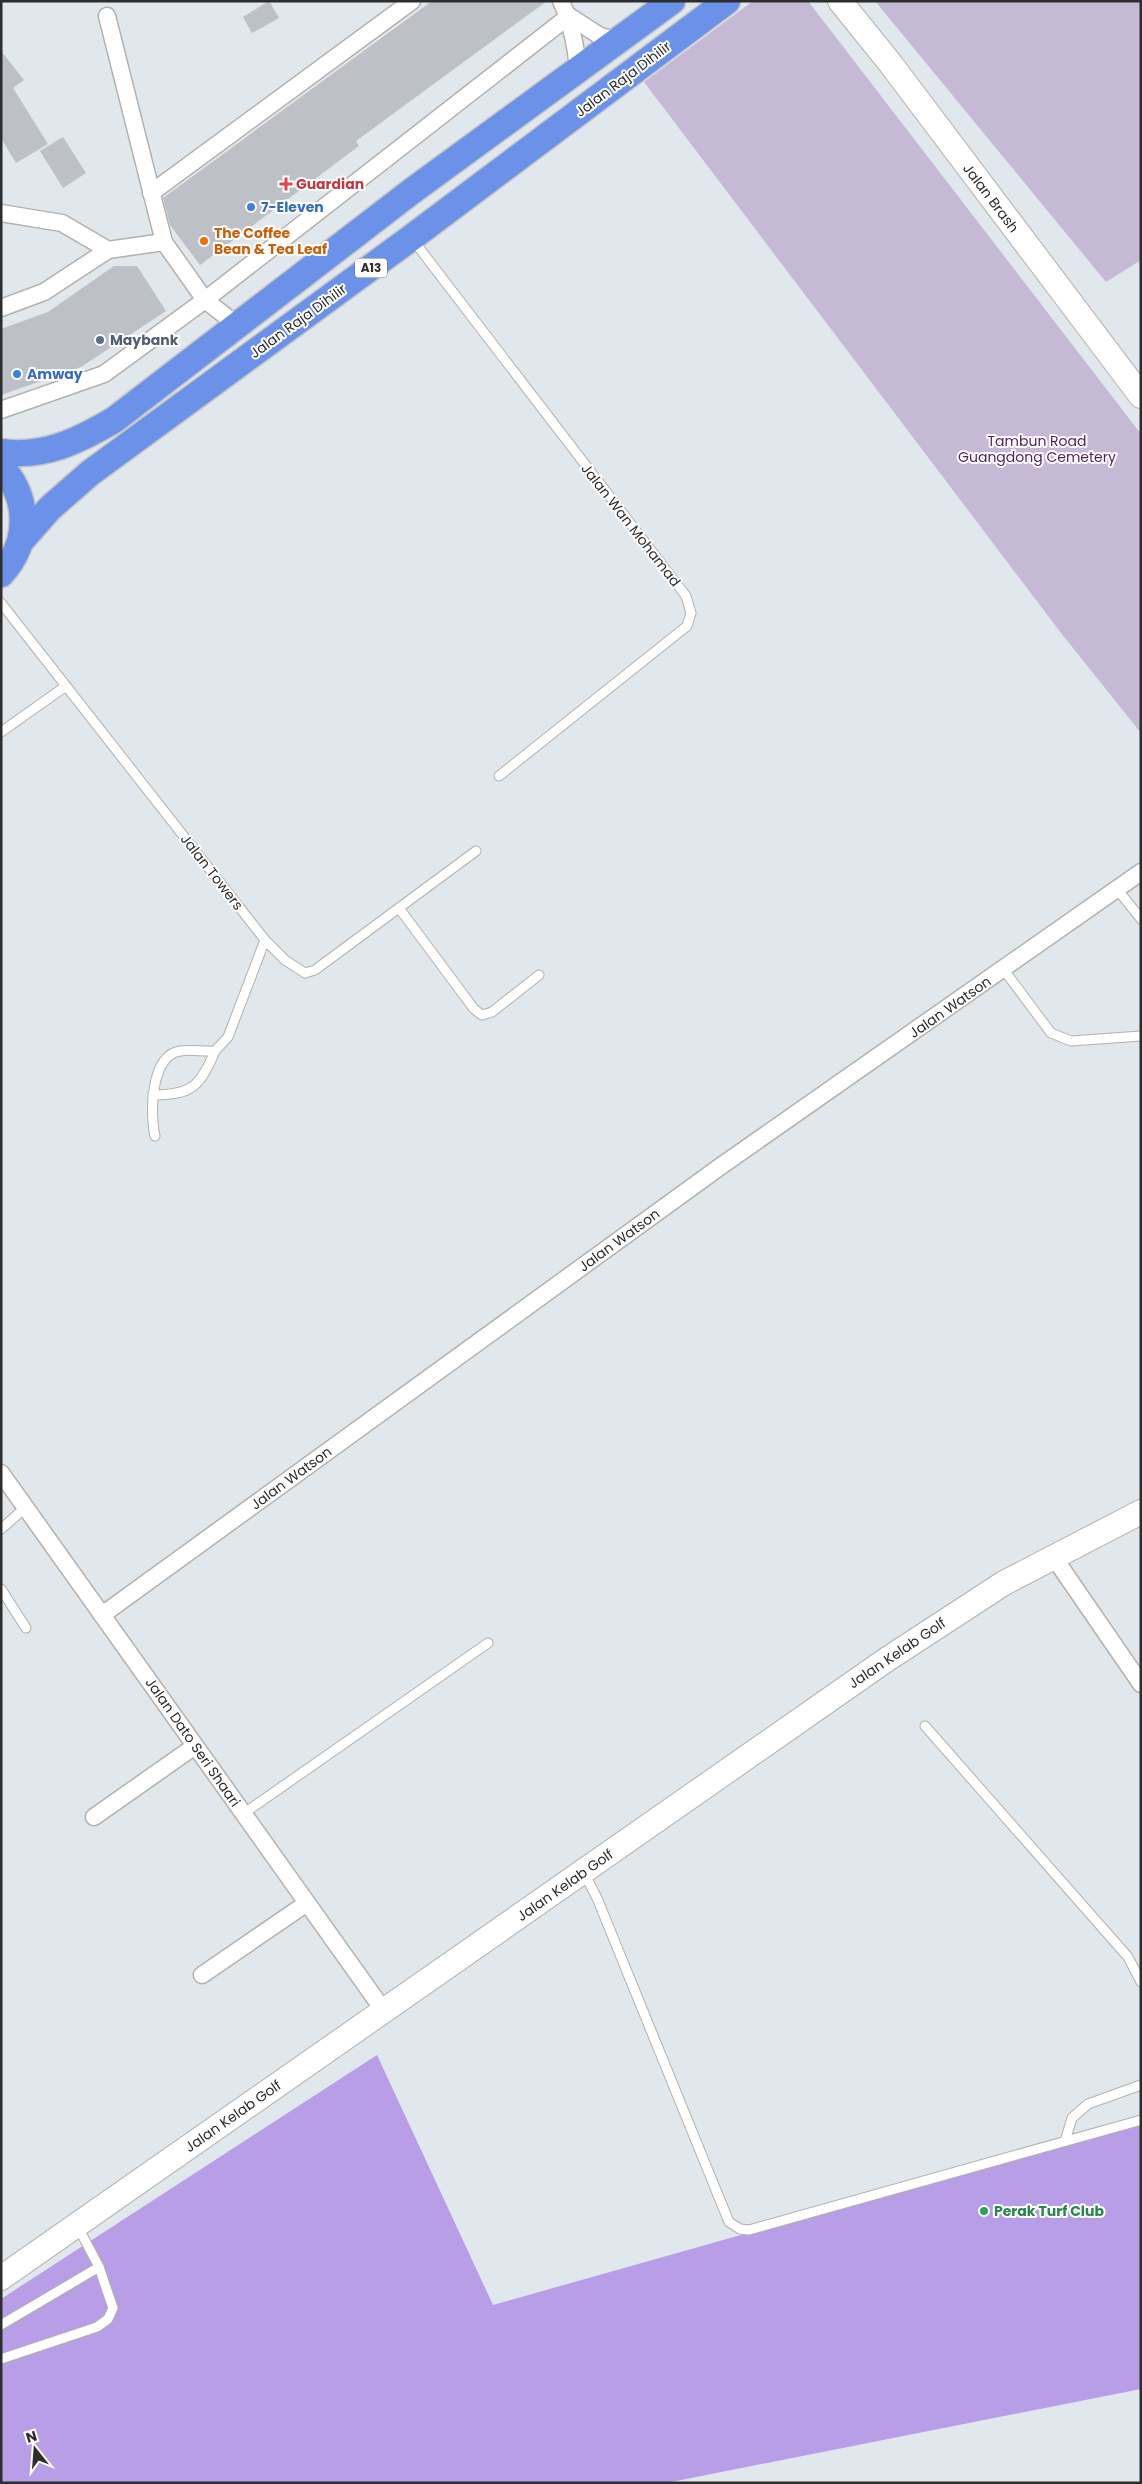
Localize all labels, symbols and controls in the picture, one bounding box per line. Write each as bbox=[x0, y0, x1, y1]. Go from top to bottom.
street label: Jalan Raja Dihilir bbox=[571, 36, 675, 122]
street label: Jalan Brash bbox=[958, 159, 1024, 237]
place label: Guardian bbox=[296, 174, 364, 194]
marker: Guardian bbox=[280, 178, 292, 190]
place label: 7-Eleven bbox=[261, 197, 324, 217]
marker: 7-Eleven bbox=[245, 201, 257, 213]
place label: The Coffee Bean & Tea Leaf bbox=[214, 223, 327, 259]
marker: The Coffee Bean & Tea Leaf bbox=[198, 235, 210, 247]
road number: A13 bbox=[355, 258, 387, 278]
street label: Jalan Raja Dihilir bbox=[246, 279, 350, 363]
place label: Maybank bbox=[110, 330, 179, 350]
marker: Maybank bbox=[94, 334, 106, 346]
place label: Amway bbox=[27, 364, 83, 384]
marker: Amway bbox=[11, 368, 23, 380]
park label: Tambun Road Guangdong Cemetery bbox=[958, 431, 1116, 467]
street label: Jalan Wan Mohamad bbox=[577, 459, 685, 591]
street label: Jalan Towers bbox=[176, 830, 248, 914]
street label: Jalan Watson bbox=[905, 971, 995, 1043]
street label: Jalan Watson bbox=[574, 1204, 664, 1276]
street label: Jalan Watson bbox=[246, 1442, 336, 1514]
street label: Jalan Kelab Golf bbox=[844, 1613, 950, 1693]
street label: Jalan Dato Seri Shaari bbox=[141, 1673, 245, 1811]
street label: Jalan Kelab Golf bbox=[513, 1844, 618, 1926]
street label: Jalan Kelab Golf bbox=[181, 2075, 286, 2157]
place label: Perak Turf Club bbox=[994, 2201, 1104, 2221]
marker: Perak Turf Club bbox=[978, 2205, 990, 2217]
north arrow bbox=[10, 2424, 60, 2474]
text: N bbox=[23, 2425, 39, 2448]

